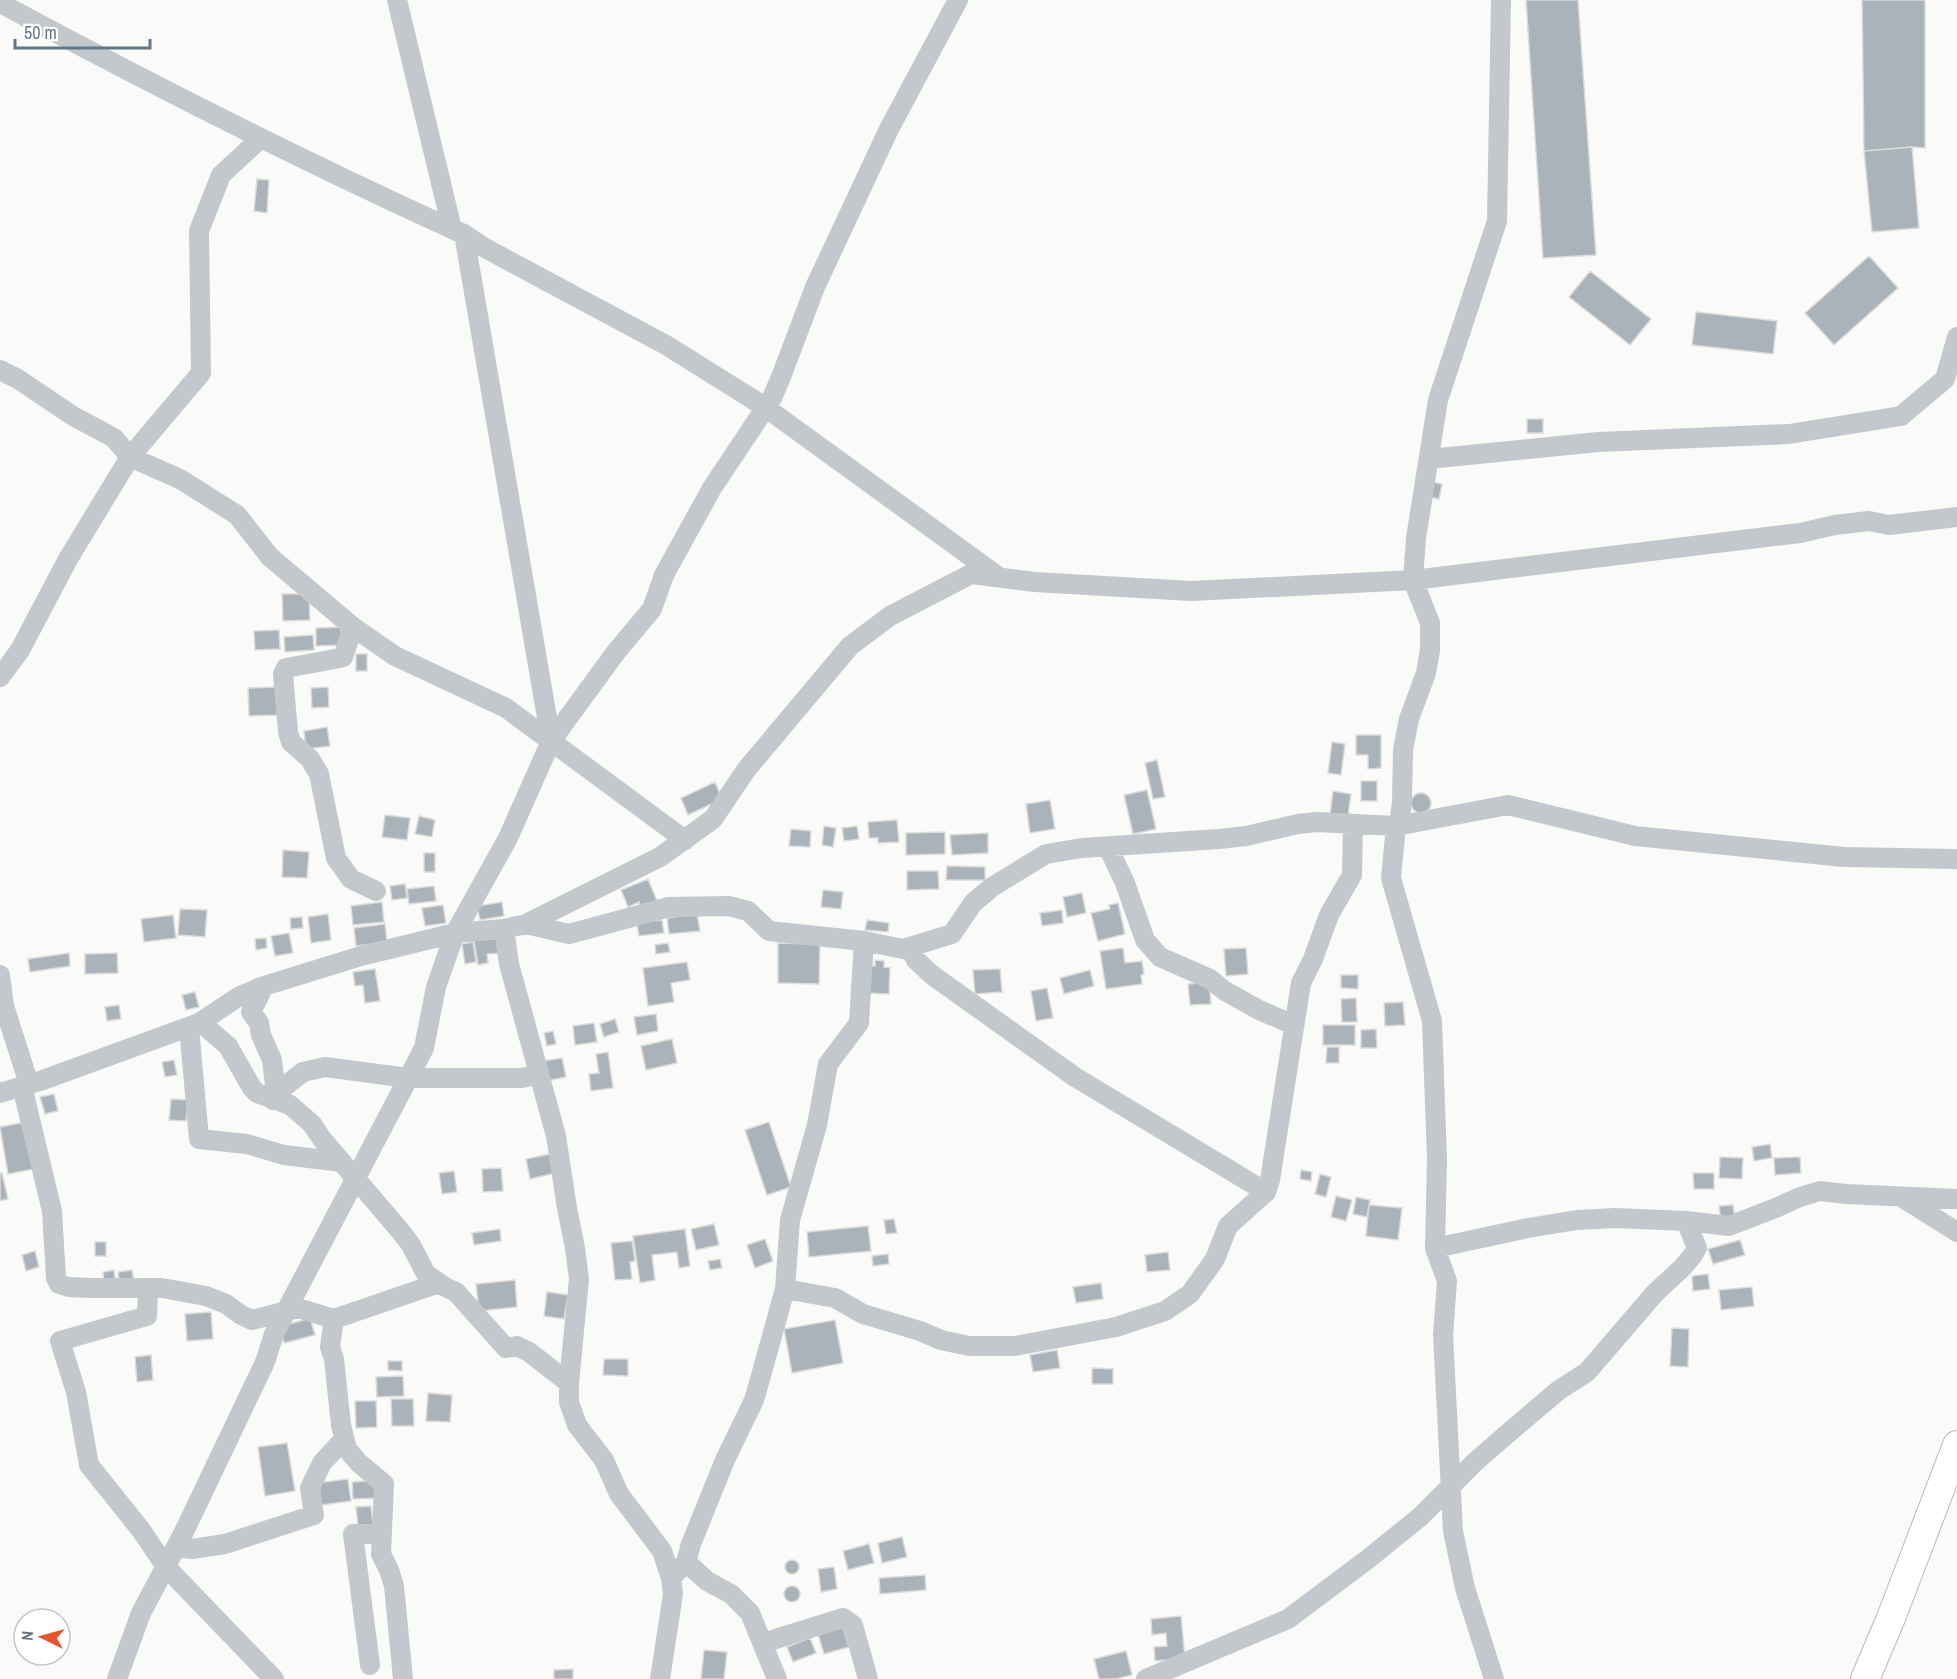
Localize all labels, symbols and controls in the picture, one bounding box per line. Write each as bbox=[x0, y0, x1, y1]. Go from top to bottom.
scale bar bbox=[15, 12, 150, 50]
text: 50 m bbox=[24, 20, 57, 45]
north arrow bbox=[12, 1607, 72, 1667]
text: N bbox=[16, 1630, 38, 1641]

